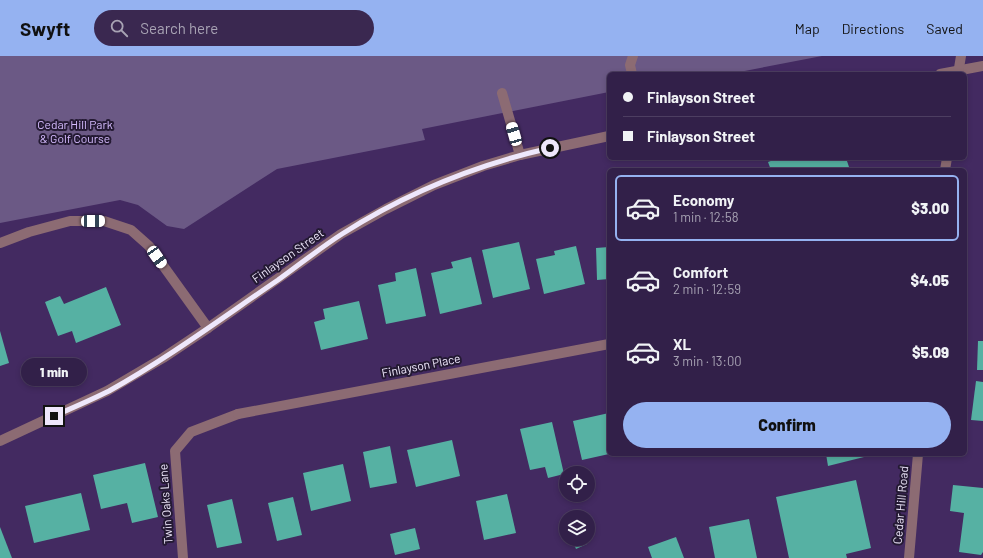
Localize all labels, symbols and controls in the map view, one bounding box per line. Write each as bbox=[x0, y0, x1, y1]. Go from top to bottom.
search box bbox=[94, 10, 374, 46]
text: Swyft bbox=[20, 17, 70, 40]
icon: search bbox=[108, 17, 130, 39]
text: Search here bbox=[140, 19, 218, 37]
text: Map bbox=[795, 20, 820, 37]
text: Directions bbox=[842, 20, 904, 37]
text: Saved bbox=[926, 20, 963, 37]
text: Finlayson Street bbox=[647, 88, 755, 106]
park label: Cedar Hill Park & Golf Course bbox=[37, 117, 113, 145]
car bbox=[505, 121, 523, 147]
text: Finlayson Street bbox=[647, 127, 755, 145]
route start bbox=[541, 139, 559, 157]
icon: car bbox=[625, 190, 661, 226]
text: Economy bbox=[673, 191, 734, 209]
text: $3.00 bbox=[911, 199, 949, 217]
text: 1 min · 12:58 bbox=[673, 209, 739, 225]
car bbox=[81, 215, 105, 227]
street label: Finlayson Street bbox=[249, 225, 326, 285]
car bbox=[145, 244, 169, 270]
icon: car bbox=[625, 262, 661, 298]
text: Comfort bbox=[673, 263, 728, 281]
text: $4.05 bbox=[911, 271, 949, 289]
text: 2 min · 12:59 bbox=[673, 281, 741, 297]
icon: car bbox=[625, 334, 661, 370]
text: XL bbox=[673, 335, 691, 353]
text: $5.09 bbox=[912, 343, 949, 361]
street label: Finlayson Place bbox=[380, 351, 461, 380]
text: 3 min · 13:00 bbox=[673, 353, 742, 369]
callout: 1 min bbox=[21, 358, 87, 386]
text: 1 min bbox=[40, 364, 68, 380]
button: Confirm bbox=[623, 402, 951, 448]
route end bbox=[45, 407, 63, 425]
street label: Twin Oaks Lane bbox=[155, 463, 175, 545]
street label: Cedar Hill Road bbox=[890, 465, 910, 545]
map controls bbox=[559, 466, 595, 546]
button: locate bbox=[559, 466, 595, 502]
button: layers bbox=[559, 510, 595, 546]

